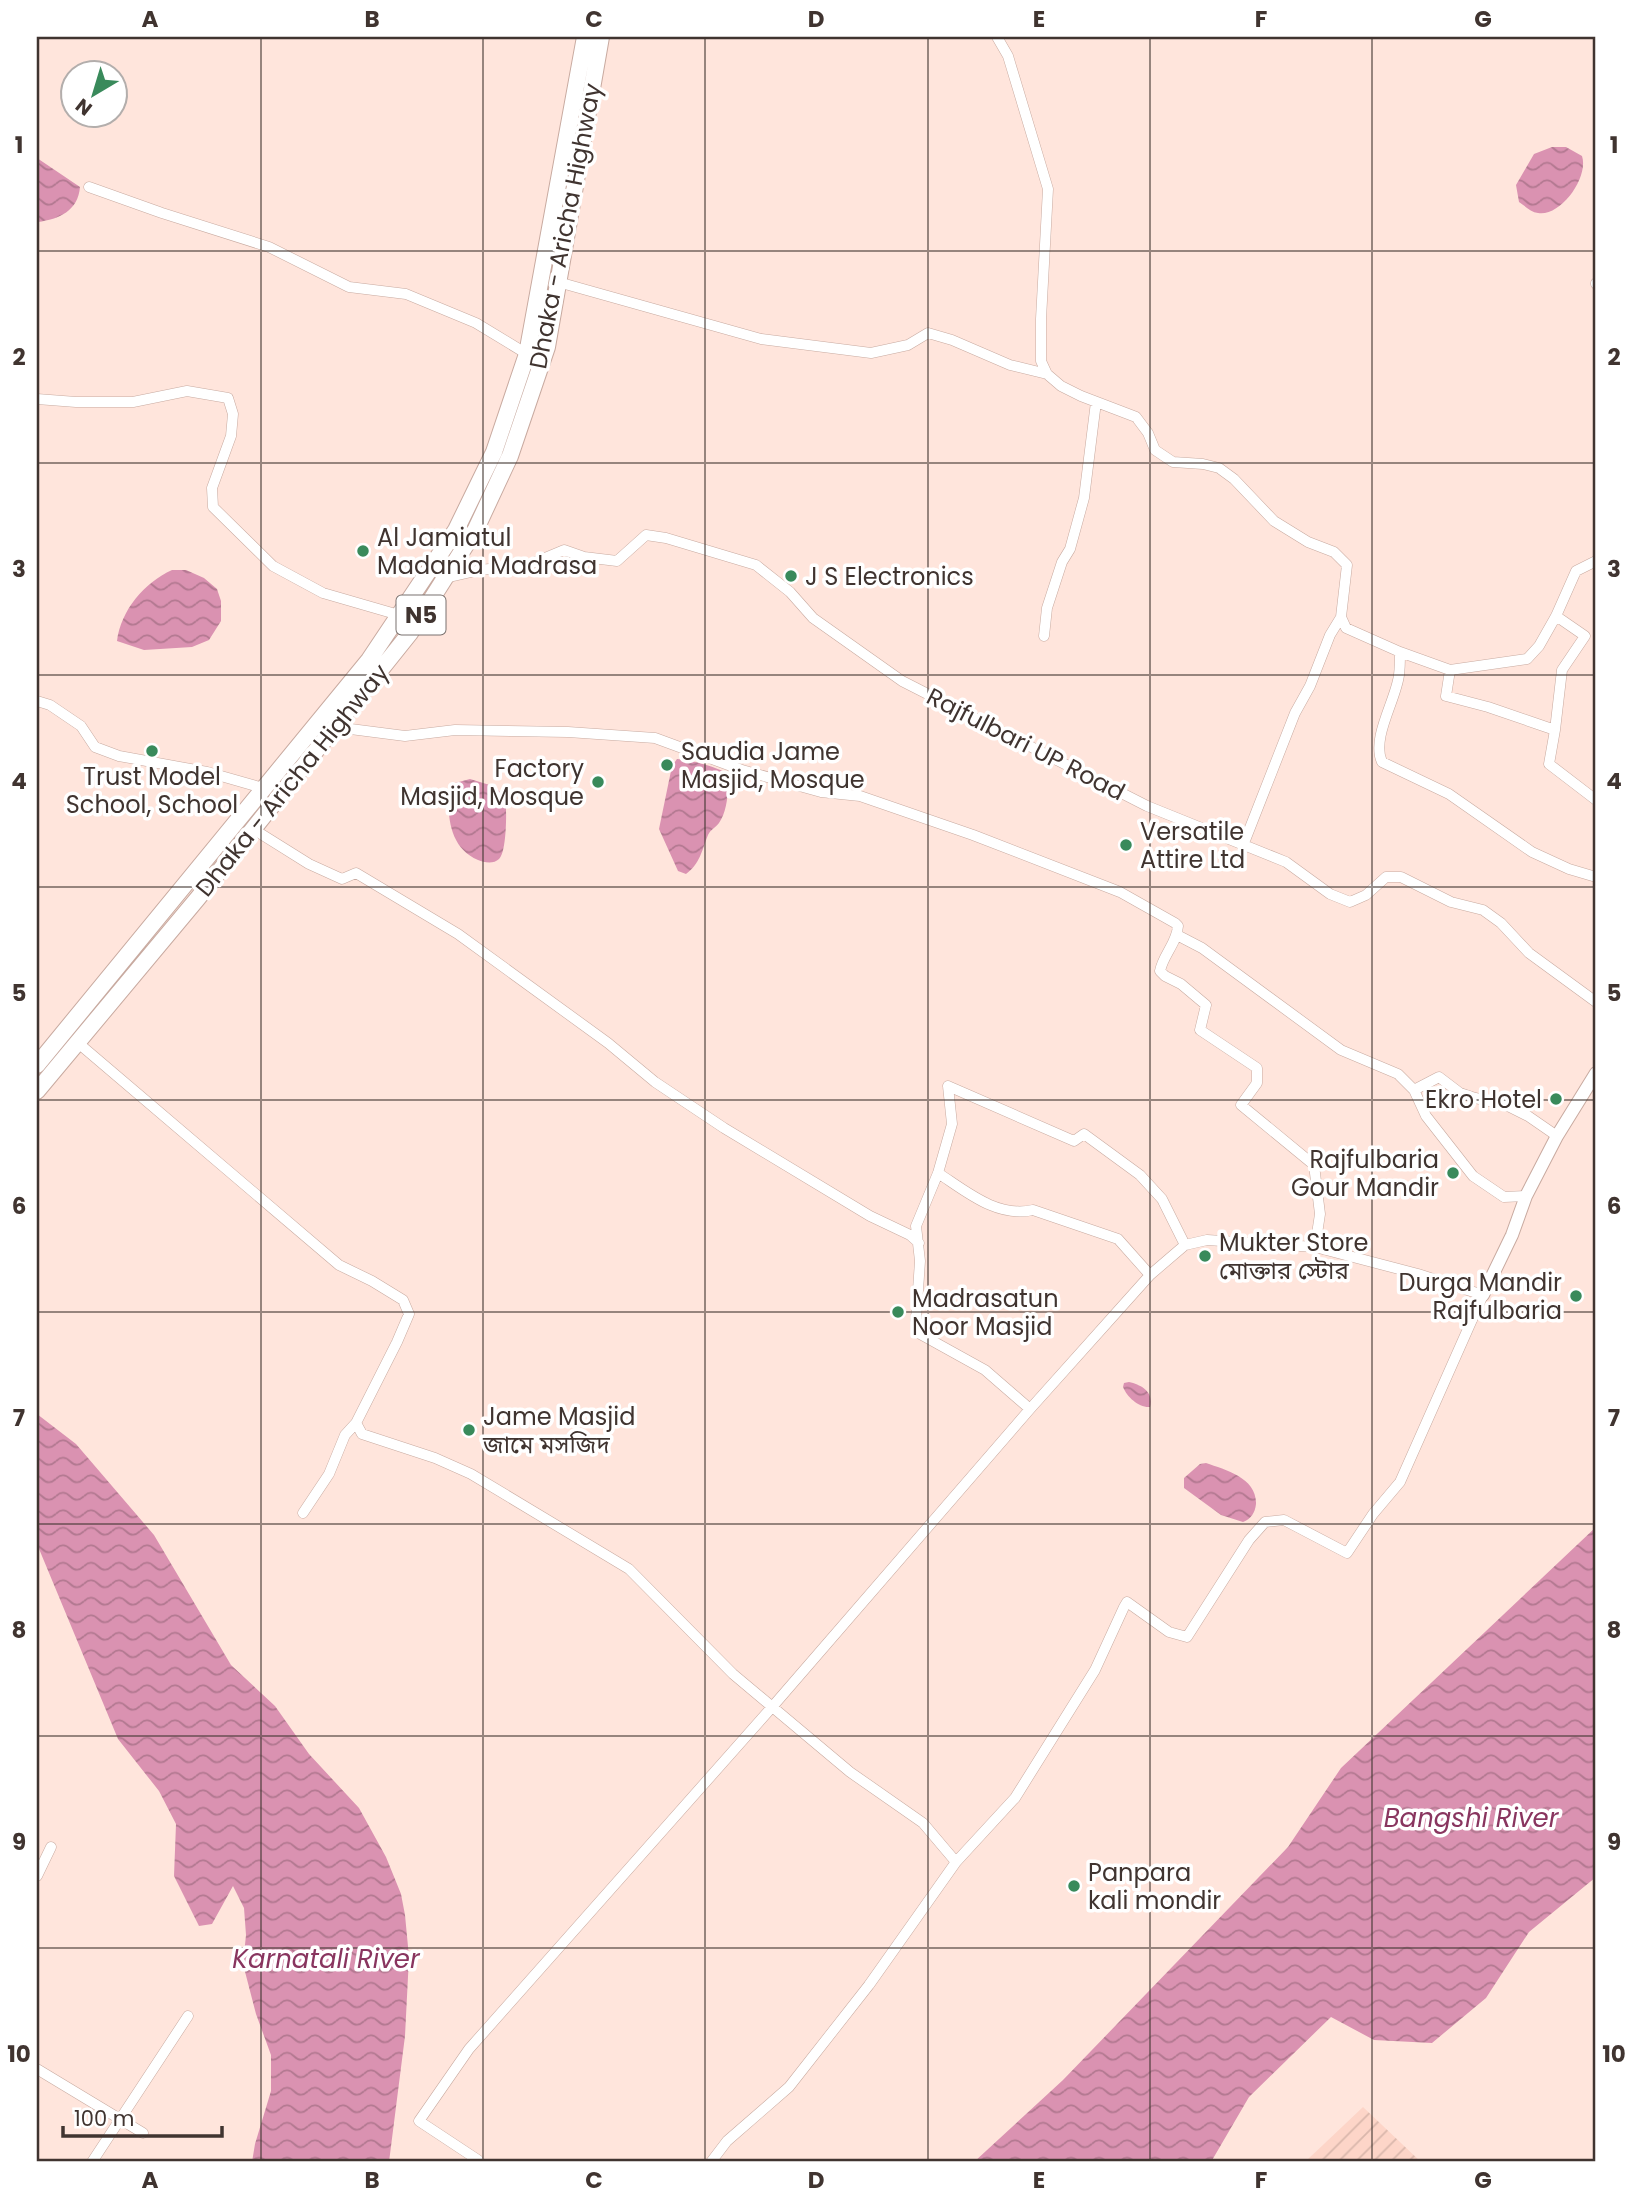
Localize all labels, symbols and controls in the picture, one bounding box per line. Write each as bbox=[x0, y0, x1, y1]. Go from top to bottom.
text: A bbox=[142, 3, 159, 35]
text: B bbox=[364, 3, 380, 35]
text: C bbox=[585, 3, 603, 35]
text: D bbox=[808, 3, 824, 35]
text: E bbox=[1033, 3, 1045, 35]
text: F bbox=[1255, 3, 1267, 35]
text: G bbox=[1474, 3, 1492, 35]
north arrow bbox=[60, 60, 130, 130]
street label: Dhaka - Aricha Highway bbox=[521, 80, 609, 372]
text: N bbox=[70, 92, 98, 122]
text: 1 bbox=[15, 129, 23, 161]
text: 1 bbox=[1610, 129, 1618, 161]
text: 2 bbox=[12, 341, 26, 373]
text: 2 bbox=[1607, 341, 1621, 373]
place label: Al Jamiatul Madania Madrasa bbox=[377, 521, 597, 582]
marker: Al Jamiatul Madania Madrasa bbox=[355, 543, 371, 559]
text: 3 bbox=[12, 553, 26, 585]
text: 3 bbox=[1607, 553, 1621, 585]
place label: J S Electronics bbox=[805, 560, 974, 593]
marker: J S Electronics bbox=[783, 568, 799, 584]
road number: N5 bbox=[396, 596, 446, 635]
street label: Dhaka - Aricha Highway bbox=[188, 656, 396, 903]
street label: Rajfulbari UP Road bbox=[921, 680, 1131, 808]
place label: Saudia Jame Masjid, Mosque bbox=[681, 735, 865, 796]
marker: Trust Model School, School bbox=[144, 743, 160, 759]
place label: Factory Masjid, Mosque bbox=[400, 752, 584, 813]
marker: Saudia Jame Masjid, Mosque bbox=[659, 757, 675, 773]
place label: Trust Model School, School bbox=[66, 760, 238, 821]
text: 4 bbox=[11, 765, 27, 797]
text: 4 bbox=[1606, 765, 1622, 797]
marker: Factory Masjid, Mosque bbox=[590, 774, 606, 790]
place label: Versatile Attire Ltd bbox=[1140, 815, 1245, 876]
marker: Versatile Attire Ltd bbox=[1118, 837, 1134, 853]
text: 5 bbox=[12, 977, 26, 1009]
text: 5 bbox=[1607, 977, 1621, 1009]
place label: Ekro Hotel bbox=[1425, 1083, 1542, 1116]
marker: Ekro Hotel bbox=[1548, 1091, 1564, 1107]
place label: Rajfulbaria Gour Mandir bbox=[1291, 1143, 1439, 1204]
marker: Rajfulbaria Gour Mandir bbox=[1445, 1165, 1461, 1181]
text: 6 bbox=[12, 1190, 26, 1222]
text: 6 bbox=[1607, 1190, 1621, 1222]
place label: Mukter Store মোক্তার স্টোর bbox=[1219, 1226, 1368, 1287]
marker: Mukter Store মোক্তার স্টোর bbox=[1197, 1248, 1213, 1264]
place label: Durga Mandir Rajfulbaria bbox=[1399, 1266, 1562, 1327]
place label: Madrasatun Noor Masjid bbox=[912, 1282, 1059, 1343]
marker: Durga Mandir Rajfulbaria bbox=[1568, 1288, 1584, 1304]
marker: Madrasatun Noor Masjid bbox=[890, 1304, 906, 1320]
place label: Jame Masjid জামে মসজিদ bbox=[482, 1400, 635, 1461]
text: 7 bbox=[13, 1402, 25, 1434]
text: 7 bbox=[1608, 1402, 1620, 1434]
marker: Jame Masjid জামে মসজিদ bbox=[461, 1422, 477, 1438]
text: 8 bbox=[12, 1614, 26, 1646]
text: 8 bbox=[1607, 1614, 1621, 1646]
water label: Bangshi River bbox=[1384, 1800, 1560, 1836]
text: 9 bbox=[12, 1826, 26, 1858]
text: 9 bbox=[1607, 1826, 1621, 1858]
place label: Panpara kali mondir bbox=[1088, 1856, 1221, 1917]
marker: Panpara kali mondir bbox=[1066, 1878, 1082, 1894]
water label: Karnatali River bbox=[232, 1941, 421, 1977]
text: 10 bbox=[7, 2038, 31, 2070]
text: 10 bbox=[1602, 2038, 1626, 2070]
scale bar bbox=[63, 2094, 222, 2138]
text: 100 m bbox=[74, 2104, 134, 2133]
text: A bbox=[142, 2164, 159, 2196]
text: B bbox=[364, 2164, 380, 2196]
text: C bbox=[585, 2164, 603, 2196]
text: D bbox=[808, 2164, 824, 2196]
text: E bbox=[1033, 2164, 1045, 2196]
text: F bbox=[1255, 2164, 1267, 2196]
text: G bbox=[1474, 2164, 1492, 2196]

